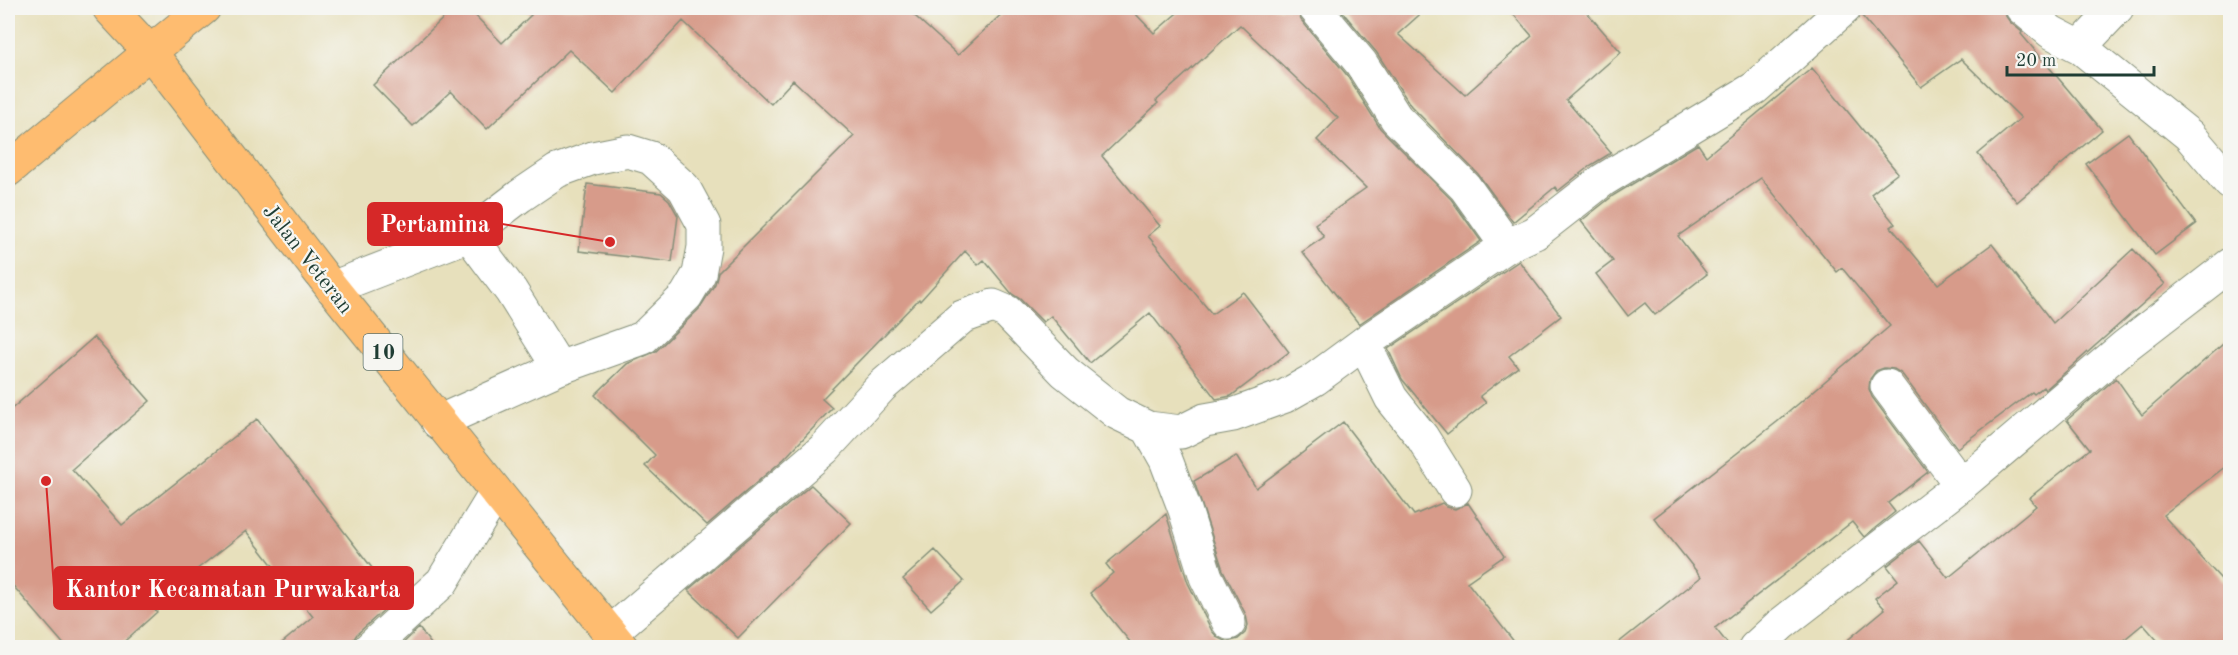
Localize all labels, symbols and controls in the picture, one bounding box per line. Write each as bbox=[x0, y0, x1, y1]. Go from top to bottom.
scale bar bbox=[2007, 39, 2154, 77]
text: 20 m bbox=[2016, 52, 2056, 70]
street label: Jalan Veteran bbox=[258, 200, 357, 318]
callout: Pertamina bbox=[368, 203, 502, 245]
text: Pertamina bbox=[380, 214, 490, 238]
road number: 10 bbox=[364, 334, 403, 370]
callout: Kantor Kecamatan Purwakarta bbox=[54, 567, 413, 609]
text: Kantor Kecamatan Purwakarta bbox=[66, 579, 400, 603]

